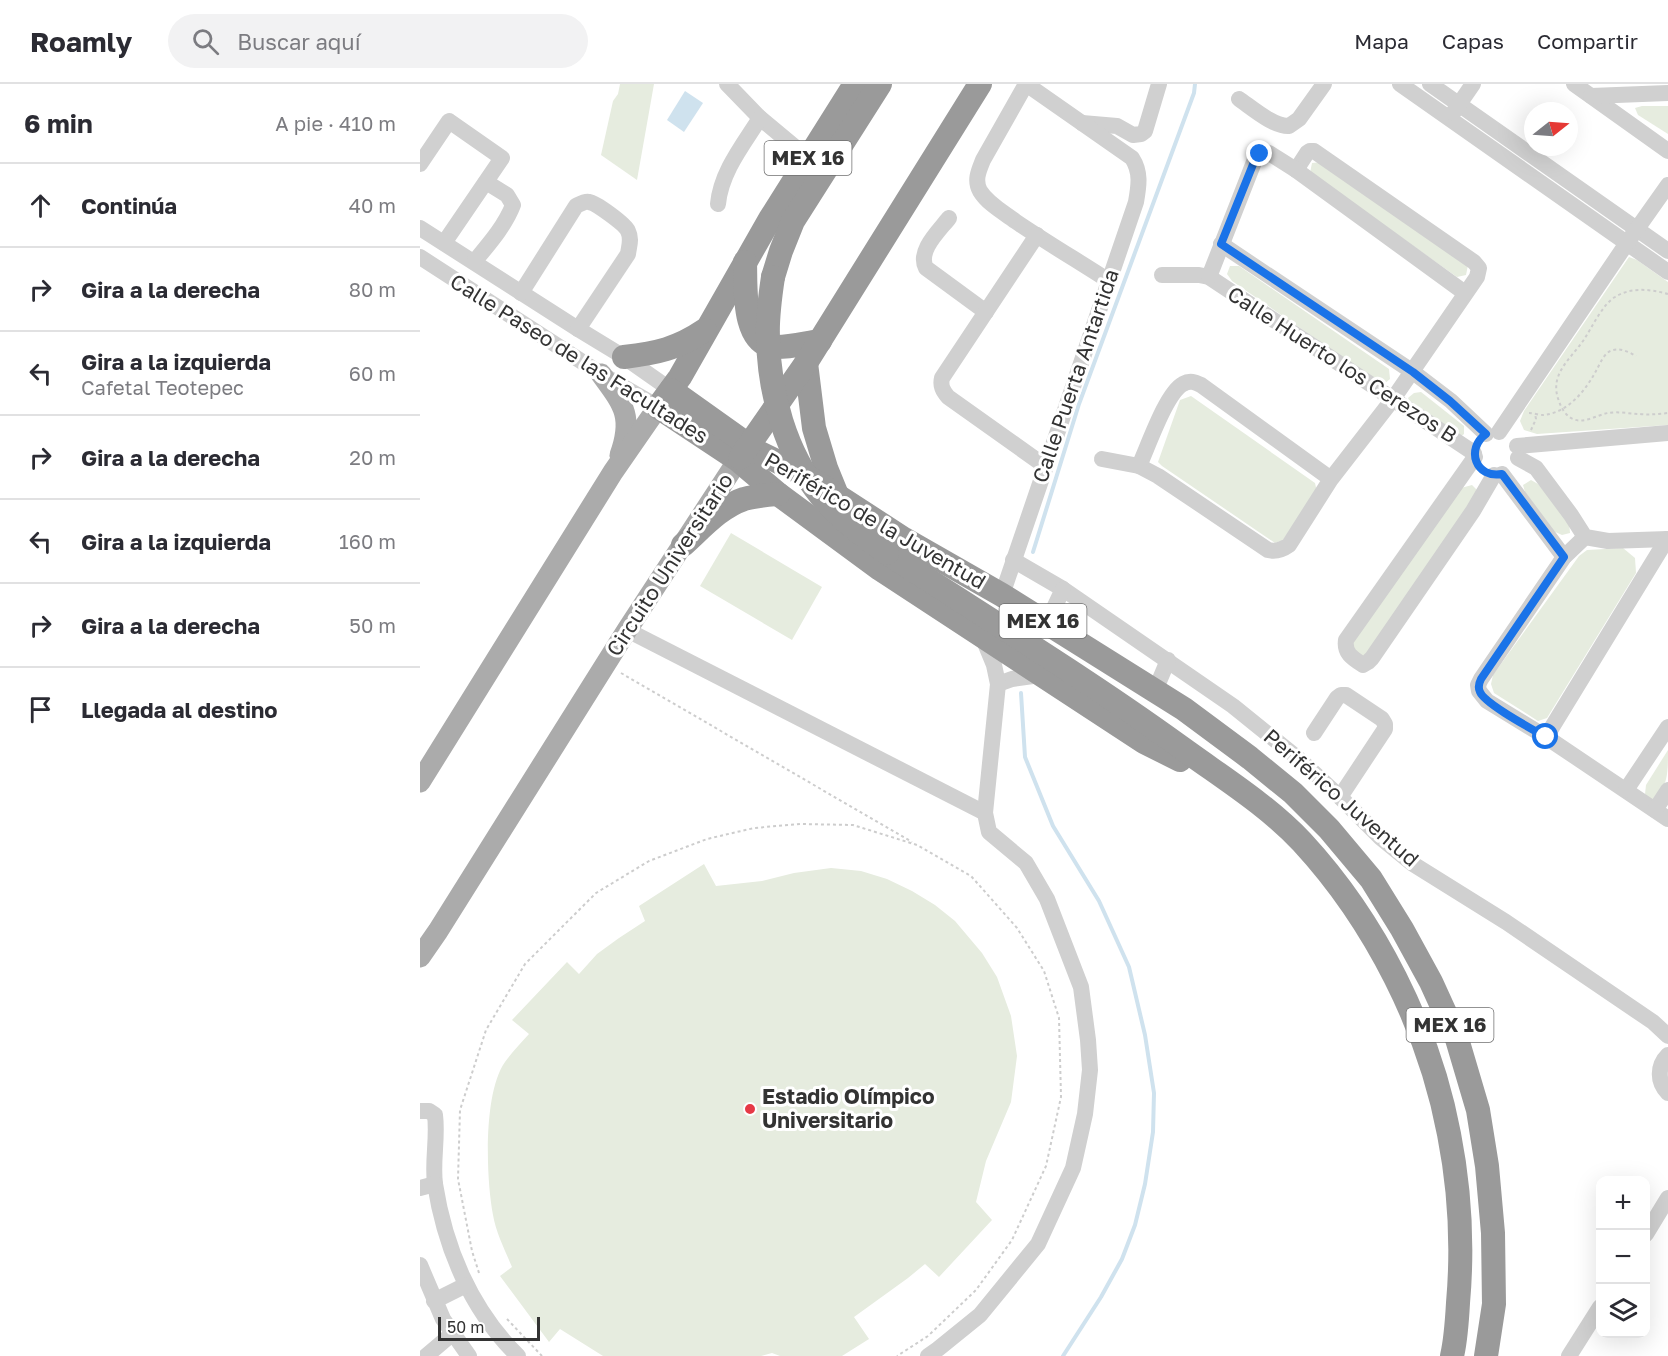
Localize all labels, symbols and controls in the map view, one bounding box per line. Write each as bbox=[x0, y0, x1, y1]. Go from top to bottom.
search box bbox=[168, 14, 588, 68]
text: Roamly bbox=[30, 25, 132, 58]
icon: search bbox=[189, 25, 222, 58]
text: Buscar aquí bbox=[237, 28, 361, 55]
text: Mapa bbox=[1354, 28, 1409, 54]
text: Capas bbox=[1442, 28, 1504, 54]
text: Compartir bbox=[1537, 28, 1638, 54]
north arrow bbox=[1524, 102, 1578, 156]
text: 6 min bbox=[24, 108, 93, 139]
text: A pie · 410 m bbox=[275, 111, 396, 135]
route end bbox=[1246, 140, 1272, 166]
road number: MEX 16 bbox=[764, 141, 852, 175]
icon: ahead bbox=[24, 189, 57, 222]
text: Continúa bbox=[81, 192, 177, 219]
text: 40 m bbox=[349, 193, 396, 217]
street label: Calle Puerta Antartida bbox=[1026, 266, 1124, 486]
street label: Calle Paseo de las Facultades bbox=[446, 268, 713, 449]
icon: right bbox=[24, 273, 57, 306]
text: Gira a la derecha bbox=[81, 276, 260, 303]
text: 80 m bbox=[349, 277, 396, 301]
street label: Calle Huerto los Cerezos B bbox=[1223, 280, 1462, 448]
text: Gira a la izquierda bbox=[81, 348, 271, 375]
icon: left bbox=[24, 357, 57, 390]
text: 60 m bbox=[349, 361, 396, 385]
text: Cafetal Teotepec bbox=[81, 375, 244, 399]
icon: right bbox=[24, 441, 57, 474]
text: Gira a la derecha bbox=[81, 444, 260, 471]
text: 20 m bbox=[349, 445, 396, 469]
street label: Periférico de la Juventud bbox=[760, 446, 991, 594]
street label: Circuito Universitario bbox=[600, 468, 738, 661]
icon: left bbox=[24, 525, 57, 558]
text: Gira a la izquierda bbox=[81, 528, 271, 555]
text: 160 m bbox=[339, 529, 396, 553]
road number: MEX 16 bbox=[1000, 604, 1086, 638]
icon: right bbox=[24, 609, 57, 642]
text: Gira a la derecha bbox=[81, 612, 260, 639]
text: 50 m bbox=[349, 613, 396, 637]
icon: arrive bbox=[24, 693, 57, 726]
text: Llegada al destino bbox=[81, 696, 278, 723]
street label: Periférico Juventud bbox=[1259, 723, 1424, 872]
route start bbox=[1532, 723, 1558, 749]
road number: MEX 16 bbox=[1406, 1008, 1494, 1042]
place label: Estadio Olímpico Universitario bbox=[762, 1083, 935, 1133]
marker: Estadio Olímpico Universitario bbox=[743, 1102, 757, 1116]
map controls bbox=[1596, 1176, 1650, 1338]
button: + bbox=[1596, 1176, 1650, 1230]
button: − bbox=[1596, 1230, 1650, 1284]
button: layers bbox=[1596, 1284, 1650, 1338]
scale bar bbox=[438, 1314, 540, 1342]
text: 50 m bbox=[447, 1317, 484, 1337]

